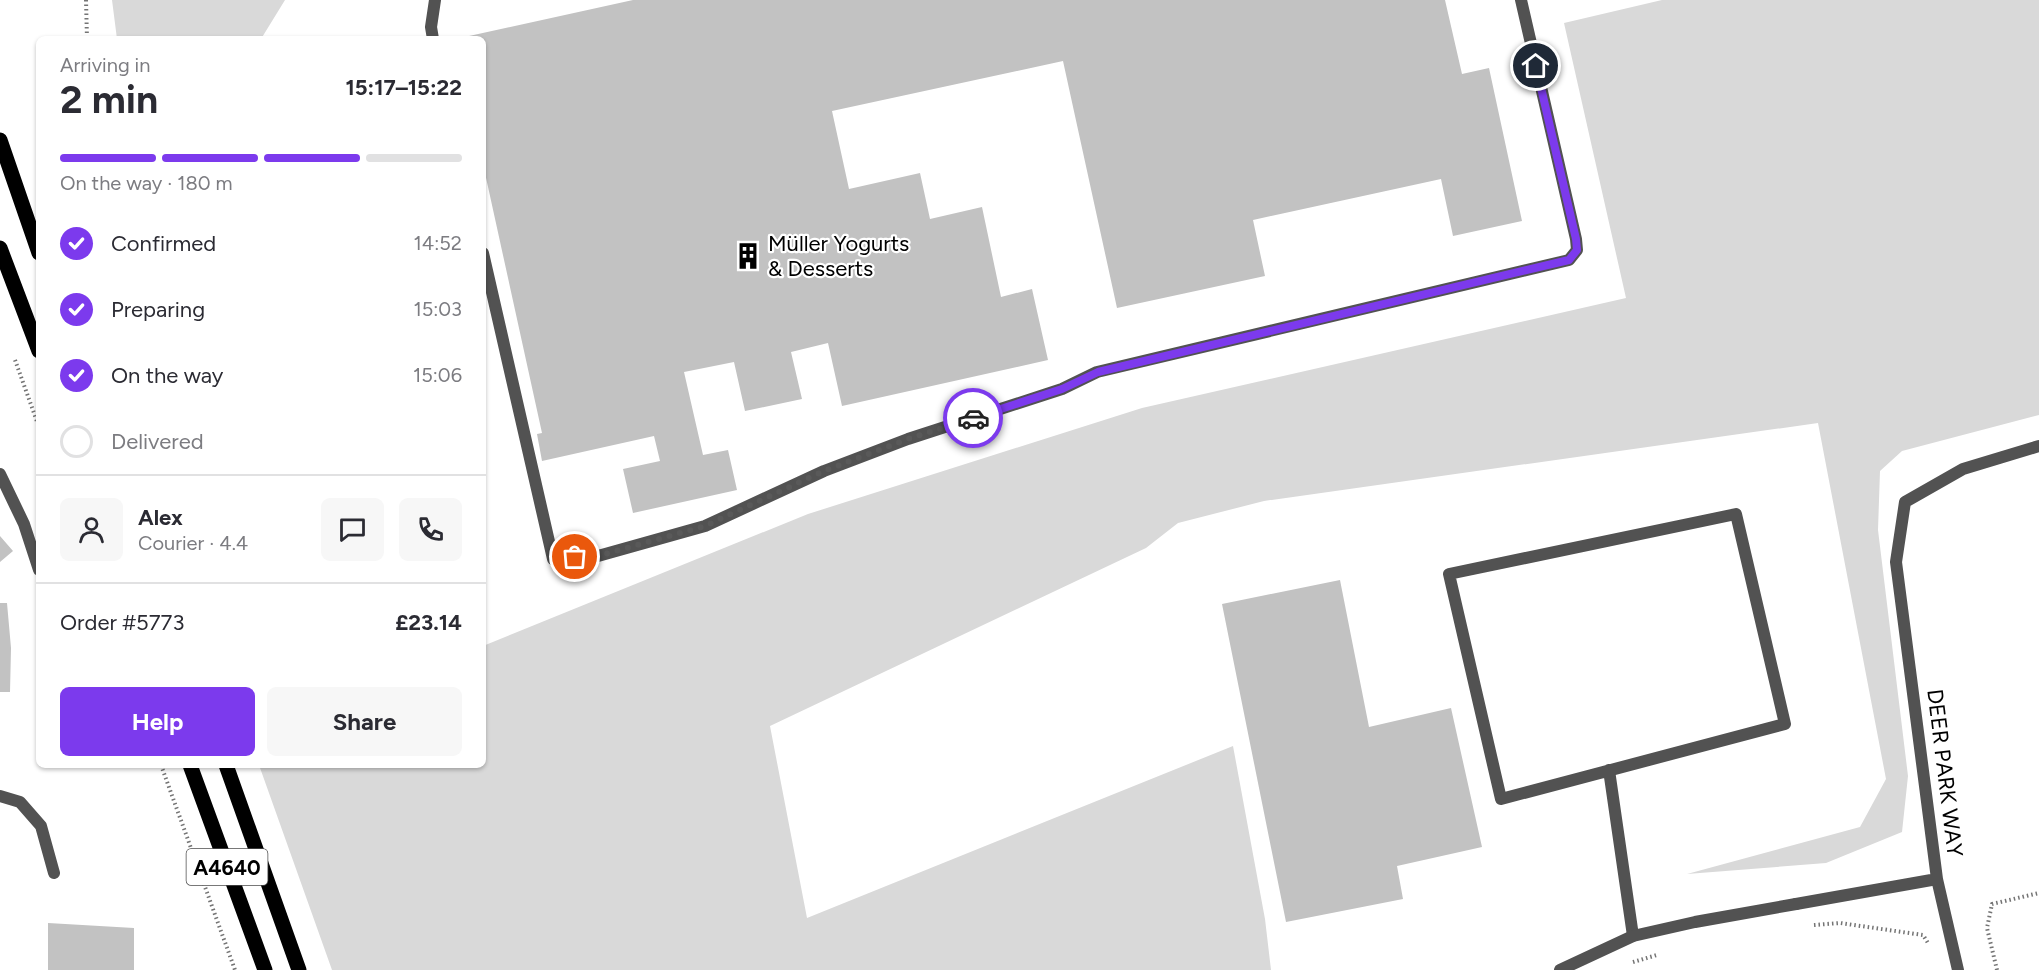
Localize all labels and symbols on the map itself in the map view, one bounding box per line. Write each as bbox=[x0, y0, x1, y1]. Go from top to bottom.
pin bbox=[1510, 40, 1561, 91]
place label: Müller Yogurts & Desserts bbox=[768, 230, 909, 282]
building icon: Müller Yogurts & Desserts bbox=[733, 241, 763, 271]
courier bbox=[943, 388, 1003, 448]
pin bbox=[549, 531, 600, 582]
street label: DEER PARK WAY bbox=[1921, 687, 1969, 859]
road number: A4640 bbox=[186, 849, 268, 885]

